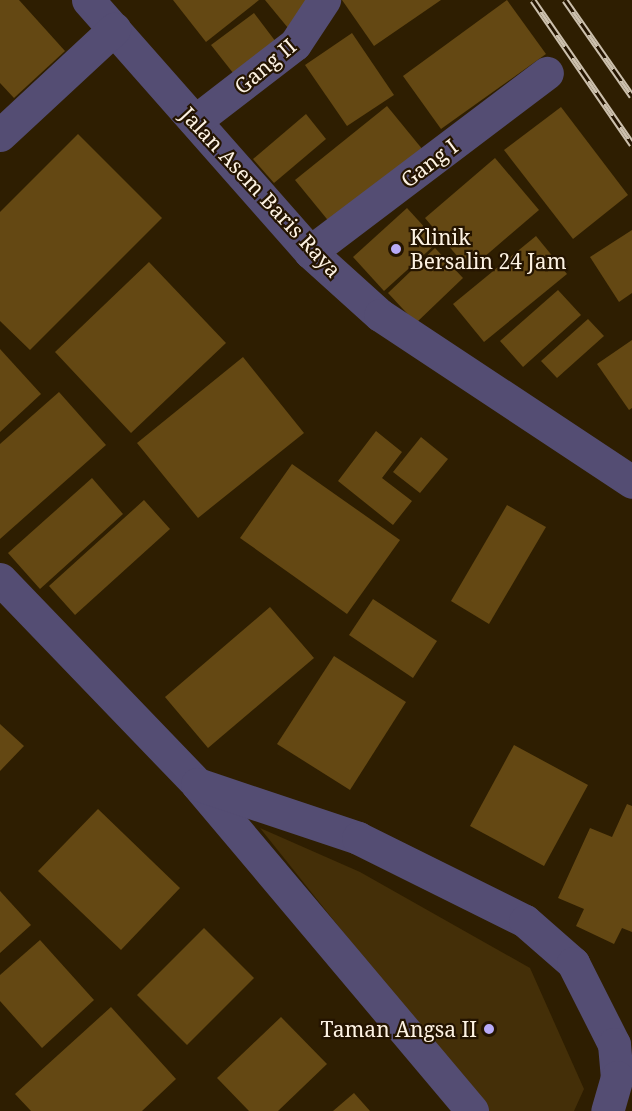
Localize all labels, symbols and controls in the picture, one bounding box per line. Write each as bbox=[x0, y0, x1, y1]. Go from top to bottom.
street label: Gang II bbox=[229, 33, 301, 99]
street label: Jalan Asem Baris Raya bbox=[176, 102, 346, 282]
street label: Gang I bbox=[396, 133, 462, 193]
place label: Klinik Bersalin 24 Jam bbox=[410, 224, 566, 274]
marker: Klinik Bersalin 24 Jam bbox=[387, 240, 405, 258]
place label: Taman Angsa II bbox=[320, 1016, 477, 1042]
marker: Taman Angsa II bbox=[482, 1022, 496, 1036]

